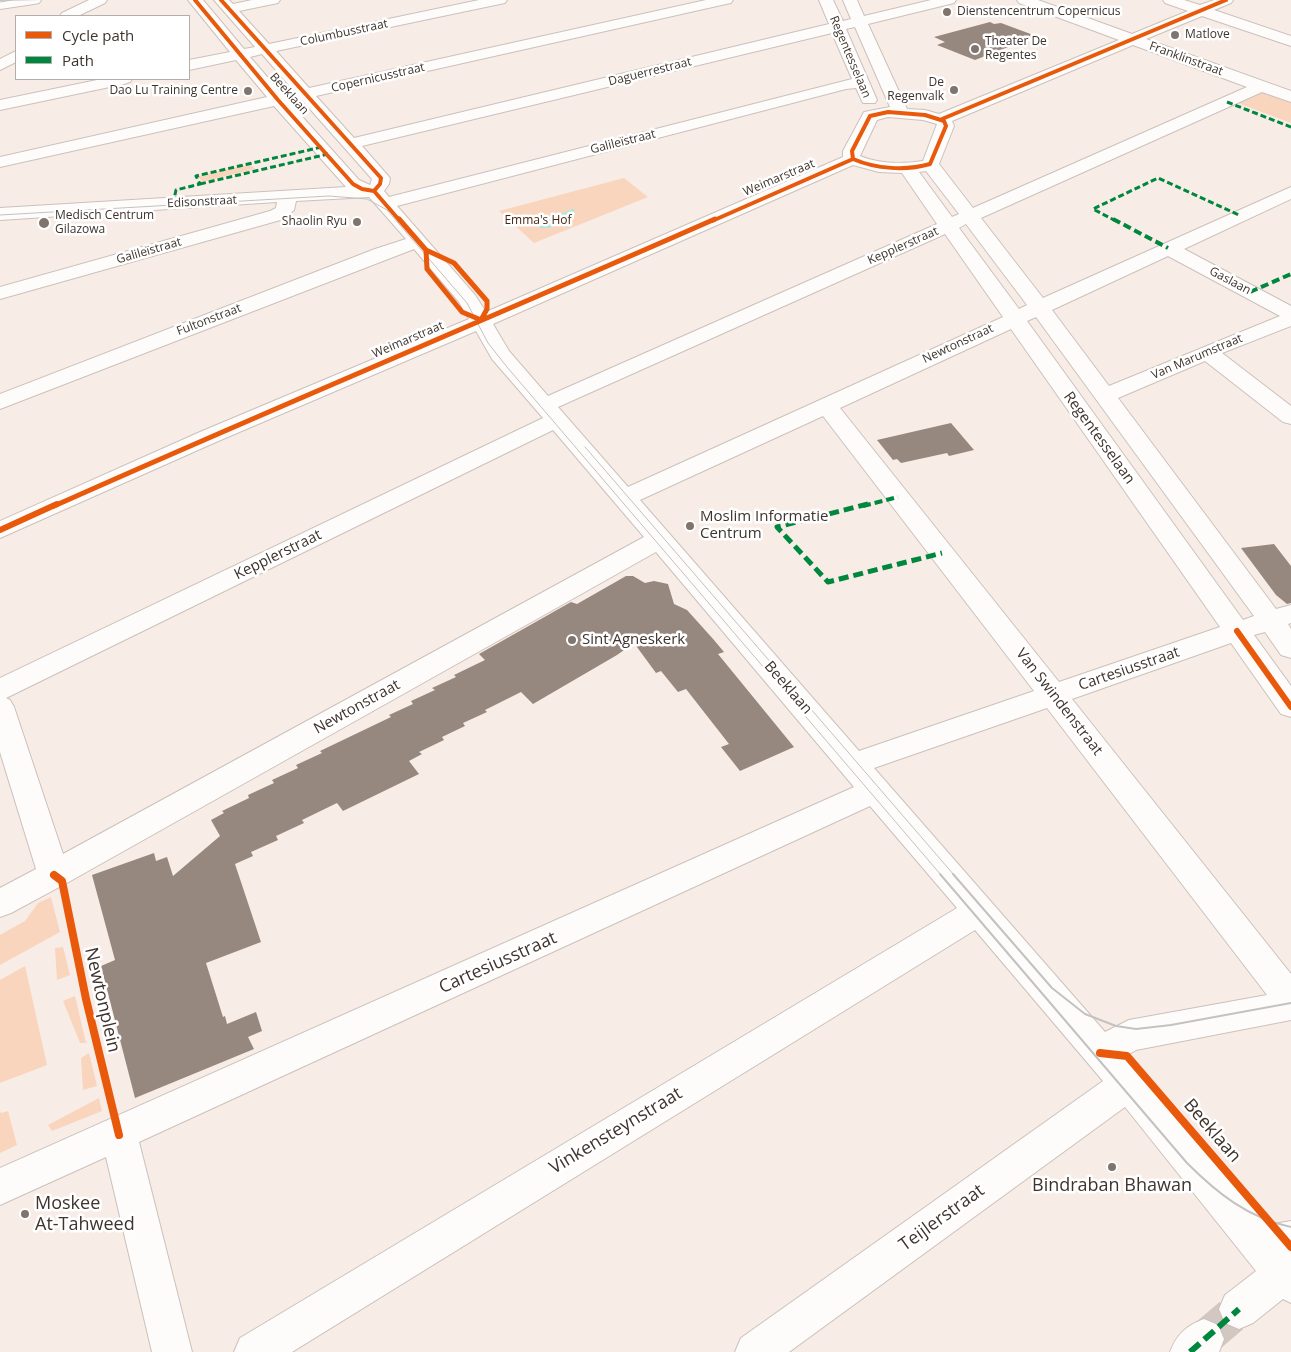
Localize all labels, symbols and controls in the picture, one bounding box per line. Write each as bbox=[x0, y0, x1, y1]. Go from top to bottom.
place label: Dienstencentrum Copernicus bbox=[957, 5, 1121, 19]
marker: Dienstencentrum Copernicus bbox=[941, 6, 953, 18]
street label: Regentesselaan bbox=[826, 14, 874, 100]
legend bbox=[15, 15, 190, 80]
street label: Columbusstraat bbox=[299, 17, 389, 49]
text: Cycle path bbox=[62, 25, 134, 45]
place label: Matlove bbox=[1185, 28, 1230, 42]
marker: Matlove bbox=[1169, 29, 1181, 41]
place label: Theater De Regentes bbox=[985, 35, 1047, 63]
street label: Franklinstraat bbox=[1147, 39, 1225, 79]
marker: Theater De Regentes bbox=[969, 43, 981, 55]
text: Path bbox=[62, 50, 94, 70]
street label: Daguerrestraat bbox=[607, 55, 693, 89]
street label: Copernicusstraat bbox=[330, 60, 426, 96]
street label: Beeklaan bbox=[267, 70, 311, 118]
place label: De Regenvalk bbox=[887, 76, 944, 104]
place label: Dao Lu Training Centre bbox=[109, 84, 238, 98]
marker: De Regenvalk bbox=[948, 84, 960, 96]
marker: Dao Lu Training Centre bbox=[242, 85, 254, 97]
street label: Galileïstraat bbox=[589, 127, 657, 157]
street label: Weimarstraat bbox=[741, 157, 817, 199]
street label: Edisonstraat bbox=[167, 193, 237, 211]
place label: Medisch Centrum Gilazowa bbox=[55, 209, 154, 237]
park label: Emma's Hof bbox=[504, 214, 572, 228]
place label: Shaolin Ryu bbox=[282, 215, 347, 229]
marker: Medisch Centrum Gilazowa bbox=[37, 216, 51, 230]
marker: Shaolin Ryu bbox=[351, 216, 363, 228]
street label: Kepplerstraat bbox=[865, 224, 941, 268]
street label: Galileïstraat bbox=[115, 235, 183, 267]
street label: Gaslaan bbox=[1207, 264, 1253, 298]
street label: Fultonstraat bbox=[175, 301, 243, 339]
street label: Weimarstraat bbox=[370, 319, 446, 361]
street label: Newtonstraat bbox=[920, 321, 996, 367]
street label: Van Marumstraat bbox=[1149, 331, 1245, 383]
street label: Regentesselaan bbox=[1060, 388, 1138, 488]
place label: Moslim Informatie Centrum bbox=[700, 508, 828, 543]
marker: Moslim Informatie Centrum bbox=[684, 520, 696, 532]
street label: Kepplerstraat bbox=[231, 526, 325, 584]
place label: Sint Agneskerk bbox=[582, 631, 685, 649]
marker: Sint Agneskerk bbox=[566, 634, 578, 646]
street label: Cartesiusstraat bbox=[1076, 643, 1182, 695]
street label: Van Swindenstraat bbox=[1012, 645, 1106, 759]
street label: Beeklaan bbox=[760, 658, 816, 718]
street label: Newtonstraat bbox=[311, 676, 403, 738]
street label: Cartesiusstraat bbox=[436, 927, 560, 999]
street label: Newtonplein bbox=[79, 945, 125, 1055]
street label: Vinkensteynstraat bbox=[546, 1083, 686, 1179]
street label: Beeklaan bbox=[1179, 1095, 1245, 1167]
marker: Bindraban Bhawan bbox=[1106, 1161, 1118, 1173]
place label: Bindraban Bhawan bbox=[1032, 1175, 1192, 1197]
street label: Teijlerstraat bbox=[895, 1180, 989, 1256]
place label: Moskee At-Tahweed bbox=[35, 1193, 135, 1236]
marker: Moskee At-Tahweed bbox=[19, 1208, 31, 1220]

